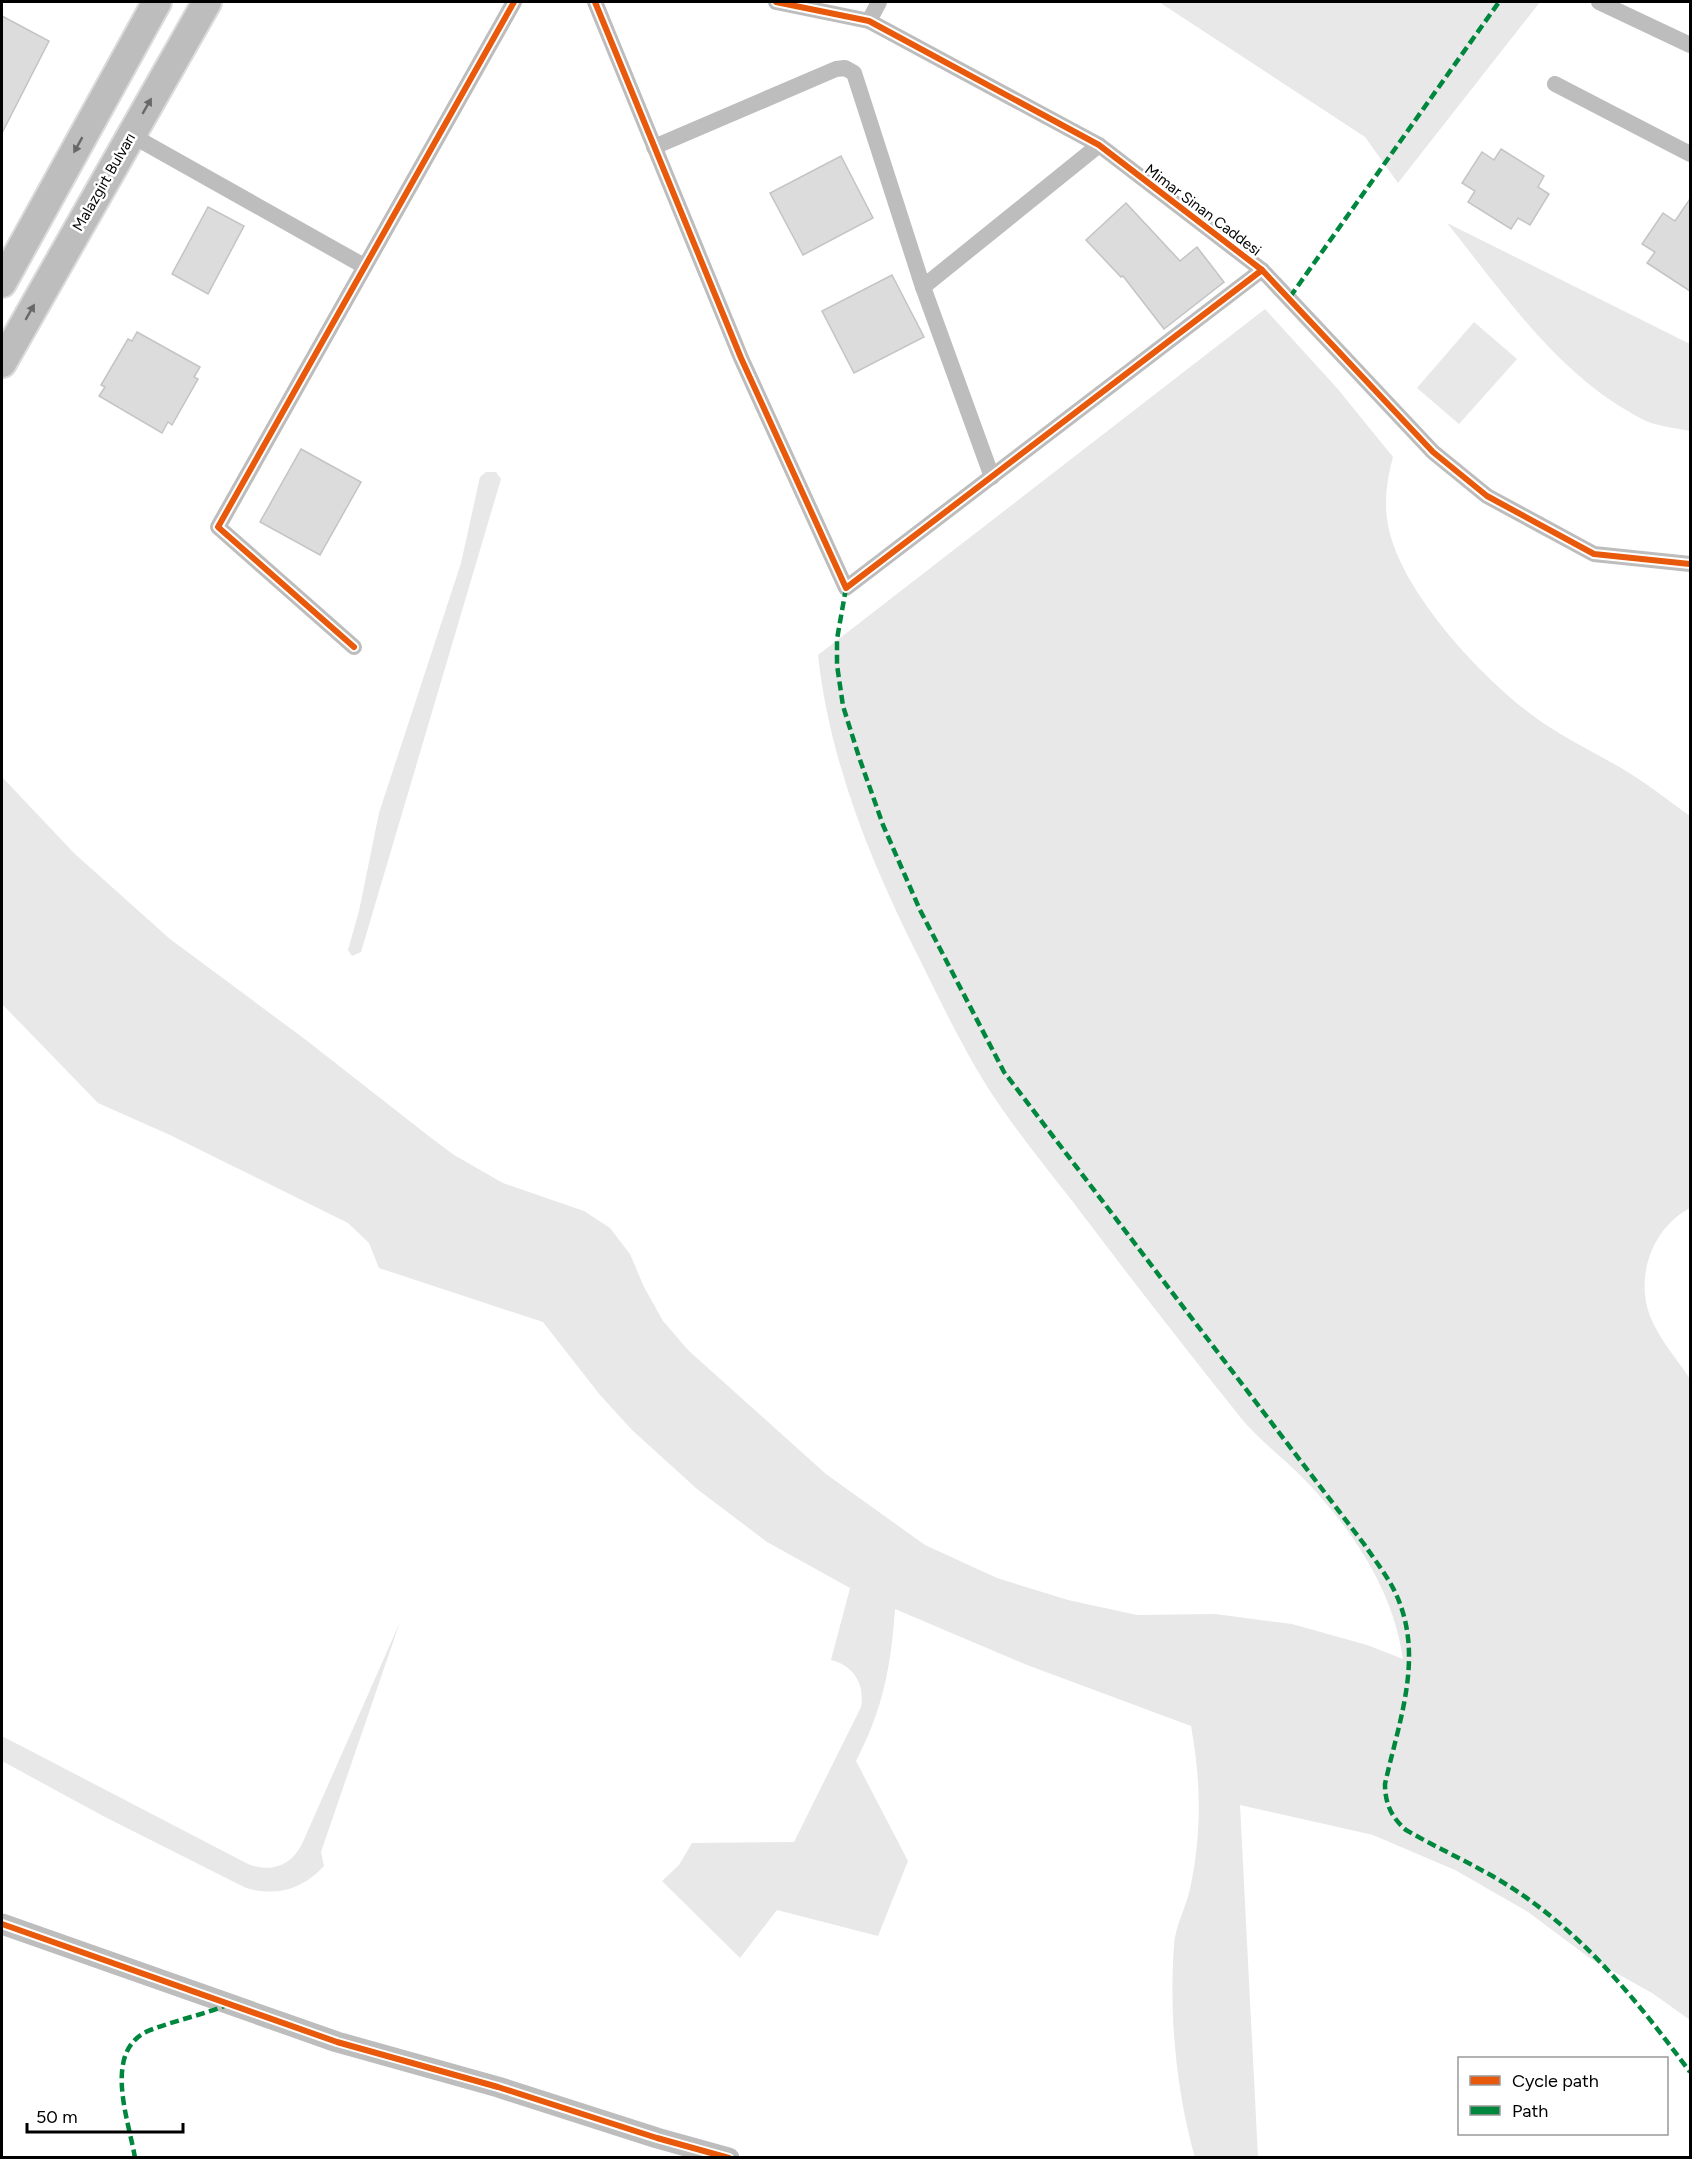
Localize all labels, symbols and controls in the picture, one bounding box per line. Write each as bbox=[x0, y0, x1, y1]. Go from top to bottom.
one-way arrow bbox=[142, 98, 153, 114]
street label: Malazgirt Bulvarı bbox=[69, 130, 139, 234]
one-way arrow bbox=[73, 137, 83, 154]
street label: Mimar Sinan Caddesi bbox=[1141, 160, 1265, 260]
one-way arrow bbox=[25, 304, 36, 320]
legend bbox=[1458, 2057, 1668, 2135]
text: Cycle path bbox=[1512, 2070, 1599, 2092]
scale bar bbox=[27, 2096, 183, 2134]
text: Path bbox=[1512, 2100, 1548, 2122]
text: 50 m bbox=[36, 2106, 78, 2128]

